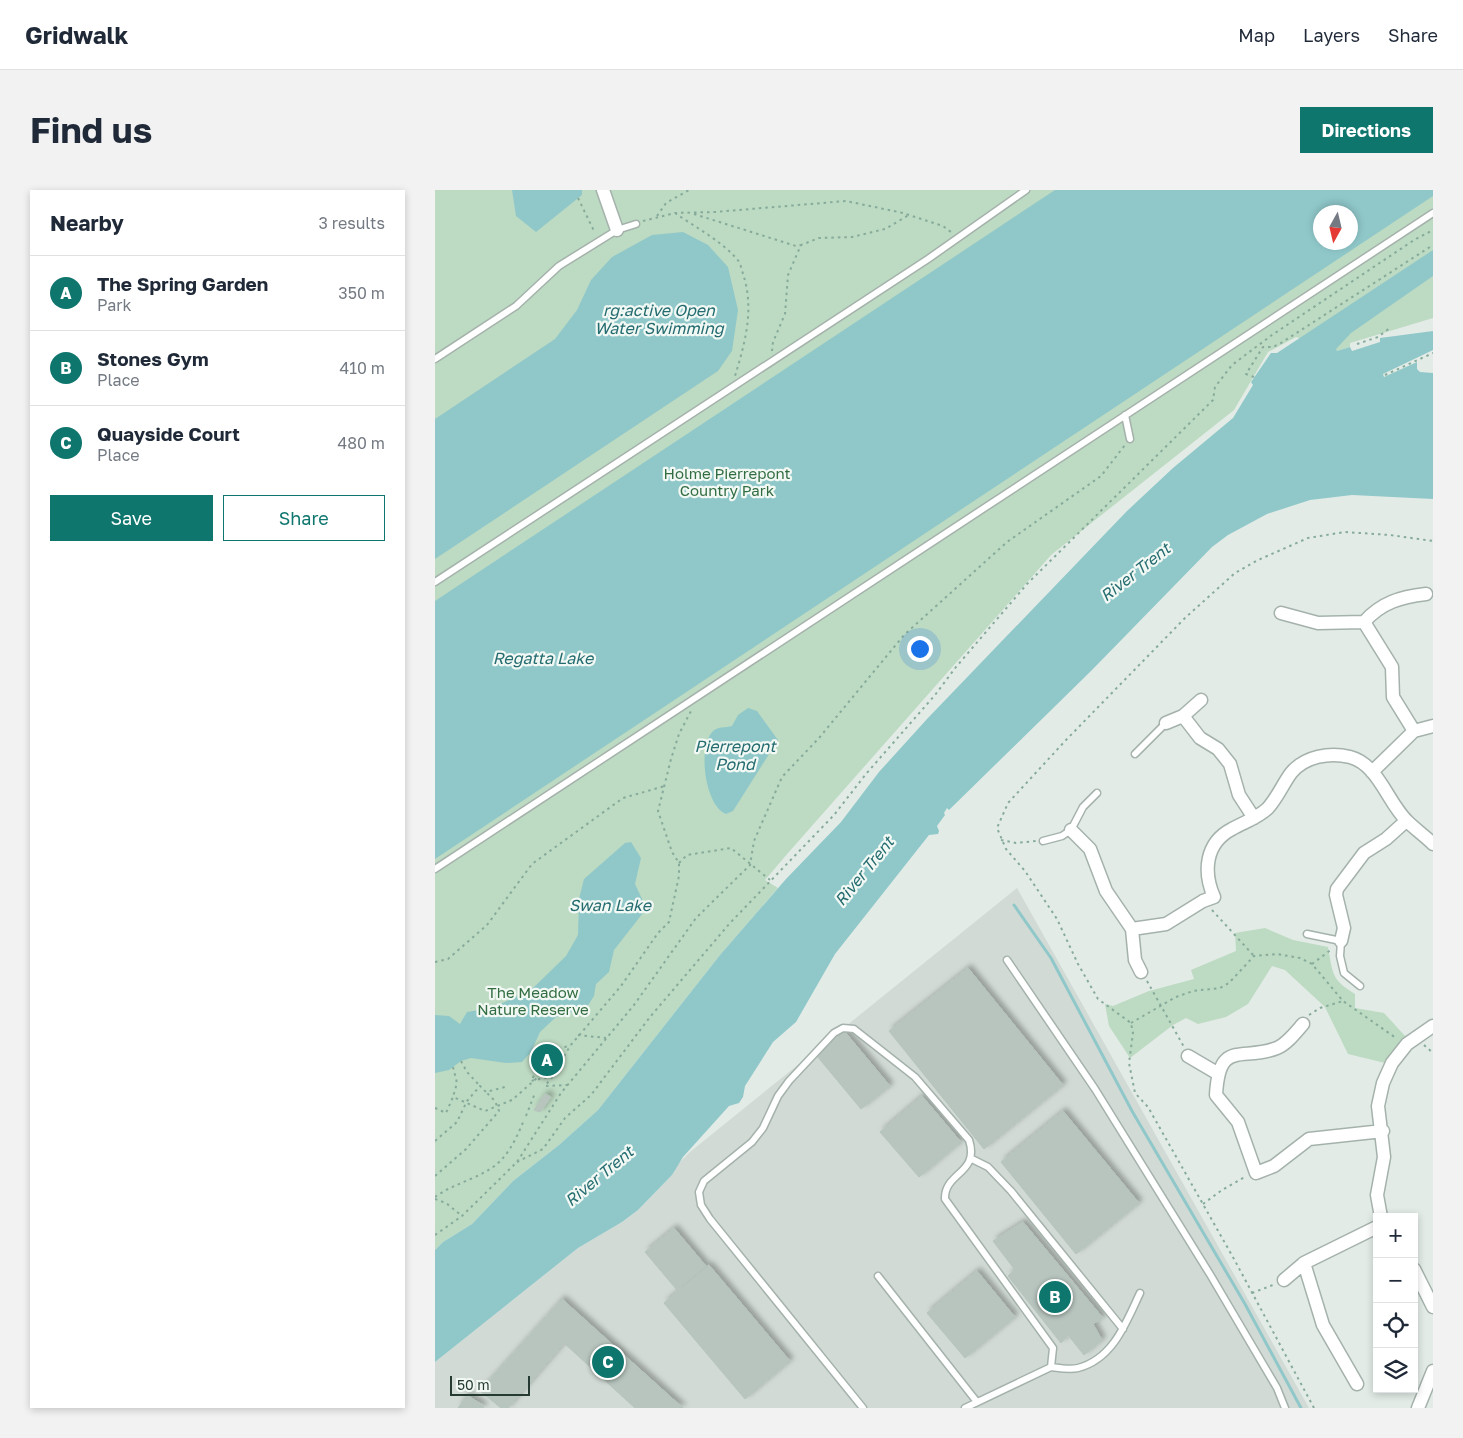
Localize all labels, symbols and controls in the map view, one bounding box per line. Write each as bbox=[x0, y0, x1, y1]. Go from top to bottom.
text: Gridwalk bbox=[25, 20, 129, 49]
text: Map bbox=[1238, 24, 1275, 46]
text: Layers bbox=[1303, 24, 1360, 46]
text: Share bbox=[1388, 24, 1438, 46]
button: Directions bbox=[1300, 107, 1433, 153]
text: Find us bbox=[30, 109, 152, 151]
north arrow bbox=[1313, 205, 1358, 250]
text: Nearby bbox=[50, 210, 124, 236]
text: 3 results bbox=[318, 213, 385, 233]
text: The Spring Garden bbox=[97, 272, 268, 295]
text: A bbox=[60, 283, 72, 303]
text: 350 m bbox=[338, 283, 385, 303]
text: Park bbox=[97, 295, 132, 315]
water label: rg:active Open Water Swimming bbox=[594, 300, 725, 338]
text: Stones Gym bbox=[97, 347, 209, 370]
text: B bbox=[60, 358, 72, 378]
text: 410 m bbox=[339, 358, 385, 378]
text: Place bbox=[97, 370, 140, 390]
text: Quayside Court bbox=[97, 422, 240, 445]
text: C bbox=[60, 433, 72, 453]
text: 480 m bbox=[337, 433, 385, 453]
text: Place bbox=[97, 445, 140, 465]
park label: Holme Pierrepont Country Park bbox=[663, 464, 791, 499]
button: Save bbox=[50, 495, 213, 541]
button: Share bbox=[223, 495, 385, 541]
water label: River Trent bbox=[1096, 538, 1175, 606]
your location bbox=[907, 636, 933, 662]
water label: Regatta Lake bbox=[493, 648, 595, 668]
water label: Pierrepont Pond bbox=[694, 736, 777, 774]
water label: River Trent bbox=[830, 831, 899, 910]
water label: Swan Lake bbox=[569, 895, 653, 915]
park label: The Meadow Nature Reserve bbox=[477, 983, 589, 1018]
pin: A bbox=[531, 1041, 563, 1079]
water label: River Trent bbox=[561, 1141, 639, 1210]
map controls bbox=[1373, 1213, 1418, 1393]
button: + bbox=[1373, 1213, 1418, 1258]
button: − bbox=[1373, 1258, 1418, 1303]
pin: B bbox=[1039, 1278, 1071, 1316]
button: locate bbox=[1373, 1303, 1418, 1348]
pin: C bbox=[592, 1343, 624, 1381]
button: layers bbox=[1373, 1348, 1418, 1393]
scale bar bbox=[450, 1373, 530, 1396]
text: 50 m bbox=[457, 1376, 490, 1393]

